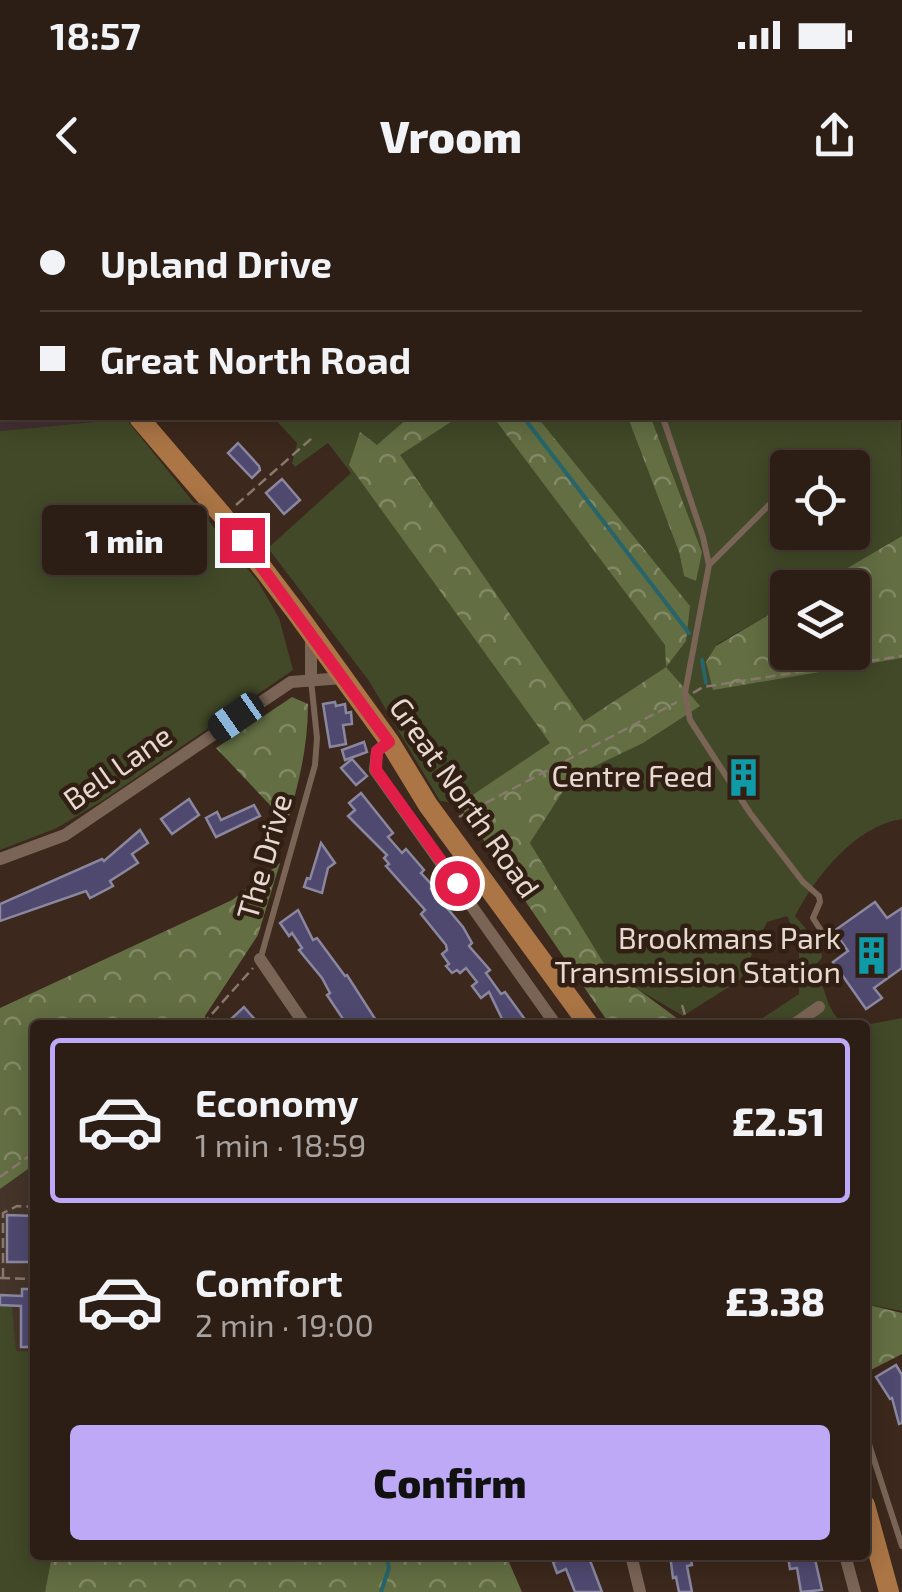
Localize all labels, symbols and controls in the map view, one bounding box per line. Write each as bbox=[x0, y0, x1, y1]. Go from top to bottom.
text: 18:57 bbox=[50, 12, 141, 58]
icon: back bbox=[40, 108, 95, 163]
text: Vroom bbox=[380, 108, 522, 162]
icon: share bbox=[807, 108, 862, 163]
text: Upland Drive bbox=[100, 240, 332, 286]
text: Great North Road bbox=[100, 336, 411, 382]
map controls bbox=[770, 450, 870, 670]
button: locate bbox=[770, 450, 870, 550]
callout: 1 min bbox=[42, 505, 207, 575]
route end bbox=[220, 518, 265, 563]
text: 1 min bbox=[85, 521, 164, 559]
button: layers bbox=[770, 570, 870, 670]
car bbox=[203, 688, 269, 746]
street label: Great North Road bbox=[383, 690, 548, 904]
street label: Bell Lane bbox=[56, 716, 178, 817]
building icon: Centre Feed bbox=[722, 756, 764, 798]
place label: Centre Feed bbox=[551, 757, 713, 793]
street label: The Drive bbox=[228, 790, 298, 923]
route start bbox=[435, 861, 480, 906]
place label: Brookmans Park Transmission Station bbox=[555, 919, 841, 989]
building icon: Brookmans Park Transmission Station bbox=[850, 935, 892, 977]
icon: car bbox=[75, 1076, 165, 1166]
text: Economy bbox=[195, 1079, 359, 1125]
text: £2.51 bbox=[732, 1098, 825, 1144]
text: 1 min · 18:59 bbox=[195, 1125, 366, 1163]
icon: car bbox=[75, 1256, 165, 1346]
text: Comfort bbox=[195, 1259, 343, 1305]
text: £3.38 bbox=[725, 1278, 825, 1324]
text: 2 min · 19:00 bbox=[195, 1305, 374, 1343]
button: Confirm bbox=[70, 1425, 830, 1540]

